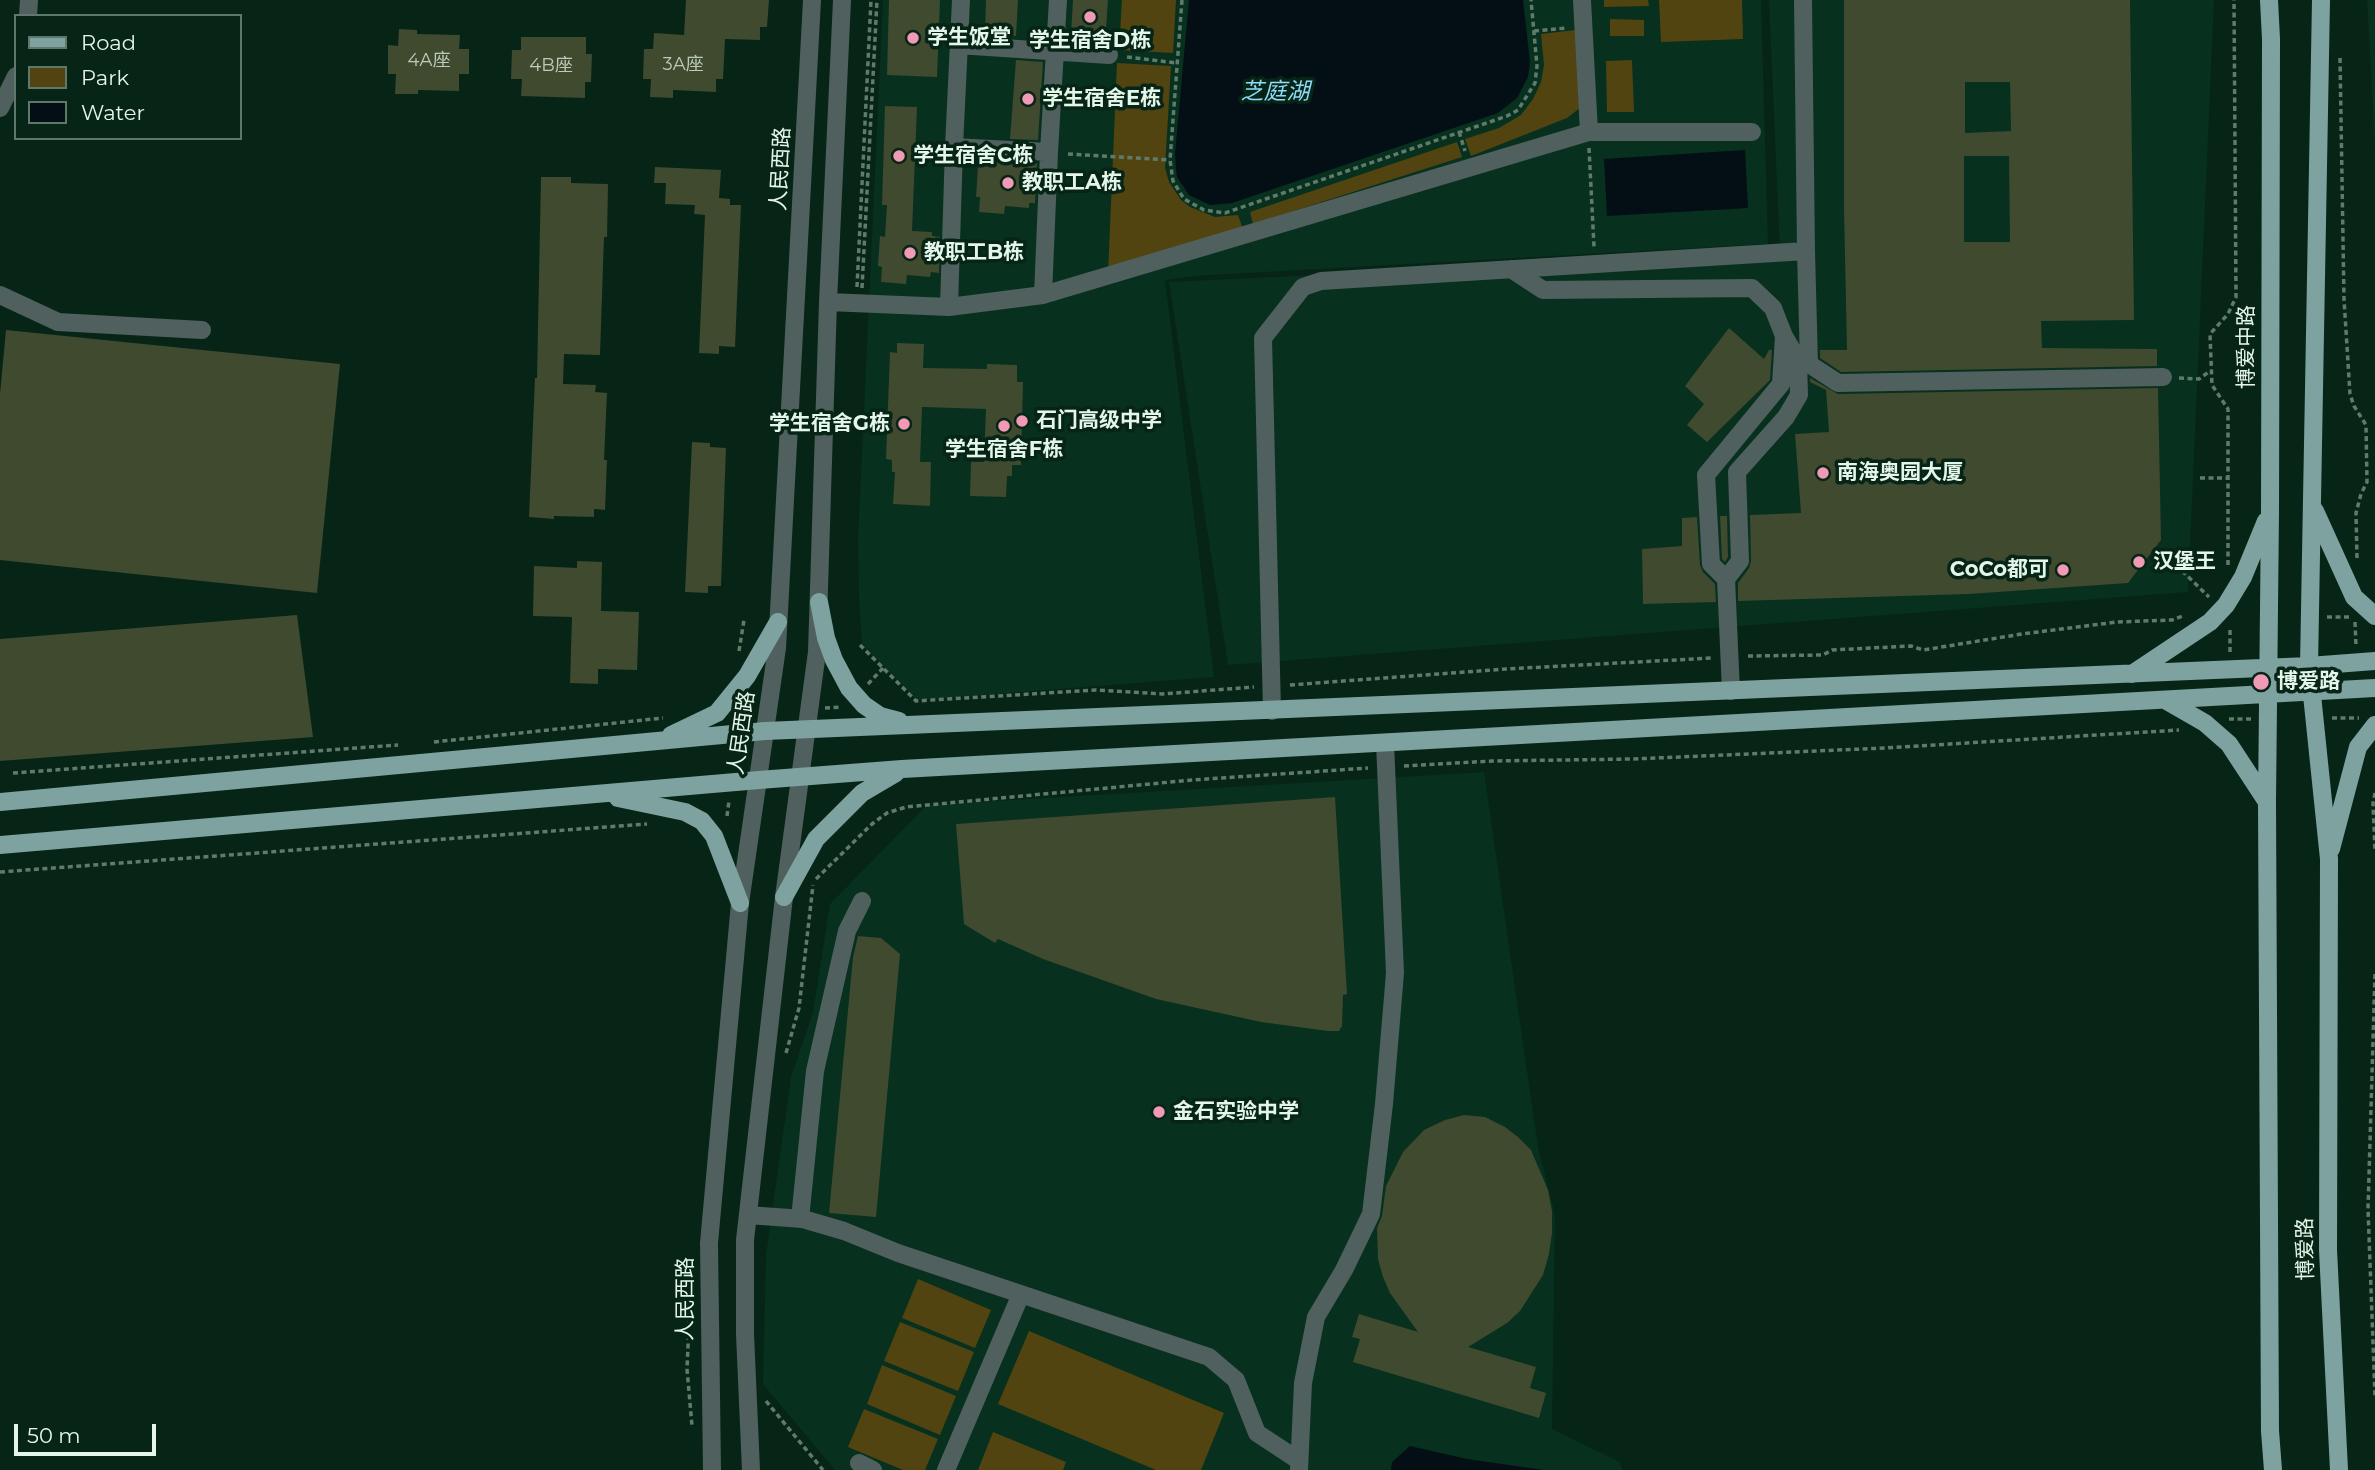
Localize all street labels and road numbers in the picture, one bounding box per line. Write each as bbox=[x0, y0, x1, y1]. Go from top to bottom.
street label: 人民西路 bbox=[766, 126, 796, 212]
street label: 博爱中路 bbox=[2234, 305, 2260, 389]
street label: 人民西路 bbox=[724, 690, 760, 776]
street label: 博爱路 bbox=[2293, 1217, 2319, 1281]
street label: 人民西路 bbox=[673, 1257, 699, 1341]

